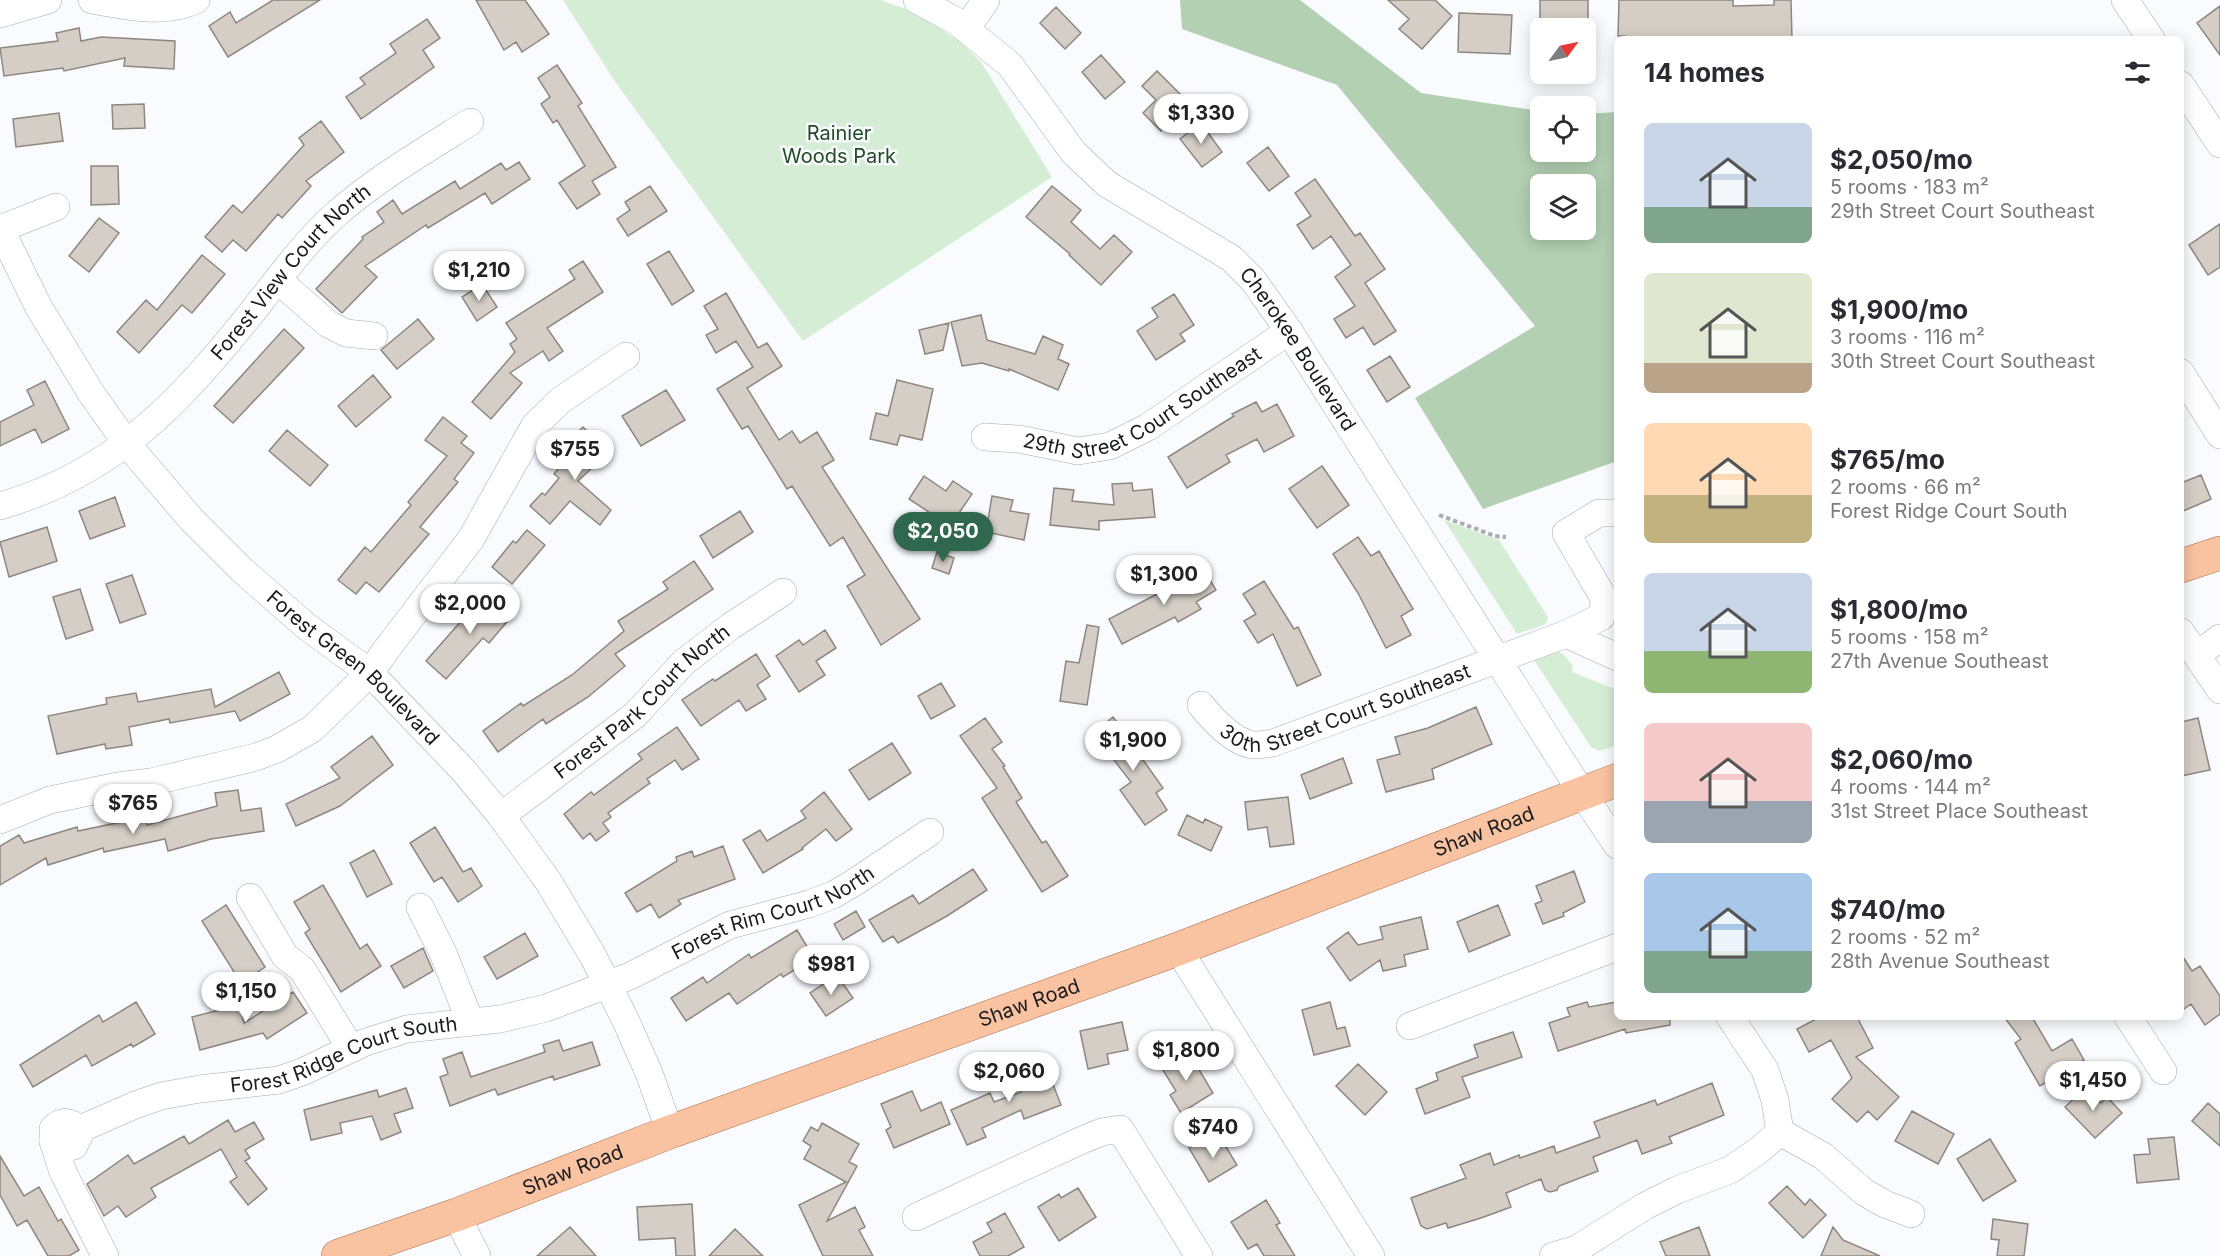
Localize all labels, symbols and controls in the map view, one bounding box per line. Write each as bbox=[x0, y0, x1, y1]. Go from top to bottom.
north arrow bbox=[1530, 18, 1596, 84]
map controls bbox=[1530, 18, 1596, 240]
icon: filters bbox=[2121, 56, 2154, 89]
text: 14 homes bbox=[1644, 57, 1765, 88]
pin: $1,330 bbox=[1152, 94, 1250, 145]
button: locate bbox=[1530, 96, 1596, 162]
text: $1,330 bbox=[1167, 101, 1235, 125]
park label: Rainier Woods Park bbox=[782, 121, 896, 168]
text: $2,050/mo bbox=[1830, 144, 1973, 175]
icon: home bbox=[1692, 147, 1764, 219]
button: layers bbox=[1530, 174, 1596, 240]
text: 5 rooms · 183 m² bbox=[1830, 175, 1989, 199]
street label: Forest View Court North bbox=[206, 179, 375, 365]
text: 29th Street Court Southeast bbox=[1830, 199, 2095, 223]
pin: $1,210 bbox=[430, 251, 528, 302]
text: $1,210 bbox=[447, 258, 511, 282]
street label: Cherokee Boulevard bbox=[1235, 262, 1361, 435]
text: $1,900/mo bbox=[1830, 294, 1968, 325]
icon: home bbox=[1692, 297, 1764, 369]
text: 3 rooms · 116 m² bbox=[1830, 325, 1985, 349]
street label: 29th Street Court Southeast bbox=[1021, 341, 1266, 464]
text: 30th Street Court Southeast bbox=[1830, 349, 2095, 373]
pin: $755 bbox=[539, 430, 611, 481]
text: $755 bbox=[550, 437, 600, 461]
text: $765/mo bbox=[1830, 444, 1945, 475]
icon: home bbox=[1692, 447, 1764, 519]
text: 2 rooms · 66 m² bbox=[1830, 475, 1981, 499]
text: Forest Ridge Court South bbox=[1830, 499, 2068, 523]
pin: $2,050 bbox=[894, 512, 992, 563]
text: $2,050 bbox=[907, 519, 979, 543]
pin: $1,300 bbox=[1115, 555, 1213, 606]
text: $1,300 bbox=[1130, 562, 1198, 586]
pin: $2,000 bbox=[421, 584, 519, 635]
street label: Forest Green Boulevard bbox=[262, 585, 444, 750]
text: $2,000 bbox=[434, 591, 506, 615]
text: $1,800/mo bbox=[1830, 594, 1968, 625]
icon: home bbox=[1692, 597, 1764, 669]
street label: Forest Park Court North bbox=[549, 619, 735, 784]
text: 5 rooms · 158 m² bbox=[1830, 625, 1989, 649]
text: 27th Avenue Southeast bbox=[1830, 649, 2049, 673]
street label: 30th Street Court Southeast bbox=[1215, 659, 1474, 757]
pin: $1,900 bbox=[1084, 721, 1182, 772]
text: $1,900 bbox=[1099, 728, 1167, 752]
text: $2,060/mo bbox=[1830, 744, 1973, 775]
icon: home bbox=[1692, 747, 1764, 819]
text: 4 rooms · 144 m² bbox=[1830, 775, 1991, 799]
pin: $765 bbox=[97, 784, 169, 835]
text: $765 bbox=[108, 791, 158, 815]
text: 31st Street Place Southeast bbox=[1830, 799, 2088, 823]
street label: Shaw Road bbox=[1430, 801, 1538, 862]
street label: Forest Rim Court North bbox=[668, 861, 879, 965]
text: $740/mo bbox=[1830, 894, 1946, 925]
icon: home bbox=[1692, 897, 1764, 969]
text: 2 rooms · 52 m² bbox=[1830, 925, 1980, 949]
pin: $981 bbox=[795, 945, 867, 996]
text: 28th Avenue Southeast bbox=[1830, 949, 2050, 973]
text: $981 bbox=[807, 952, 855, 976]
pin: $1,150 bbox=[197, 972, 295, 1023]
street label: Shaw Road bbox=[975, 973, 1083, 1032]
text: $1,150 bbox=[215, 979, 277, 1003]
street label: Forest Ridge Court South bbox=[229, 1012, 458, 1097]
pin: $1,800 bbox=[1137, 1031, 1235, 1082]
text: $1,800 bbox=[1152, 1038, 1220, 1062]
pin: $2,060 bbox=[960, 1052, 1058, 1103]
text: $2,060 bbox=[973, 1059, 1045, 1083]
pin: $1,450 bbox=[2044, 1061, 2142, 1112]
text: $1,450 bbox=[2059, 1068, 2127, 1092]
pin: $740 bbox=[1177, 1108, 1249, 1159]
text: $740 bbox=[1188, 1115, 1238, 1139]
street label: Shaw Road bbox=[519, 1139, 626, 1200]

